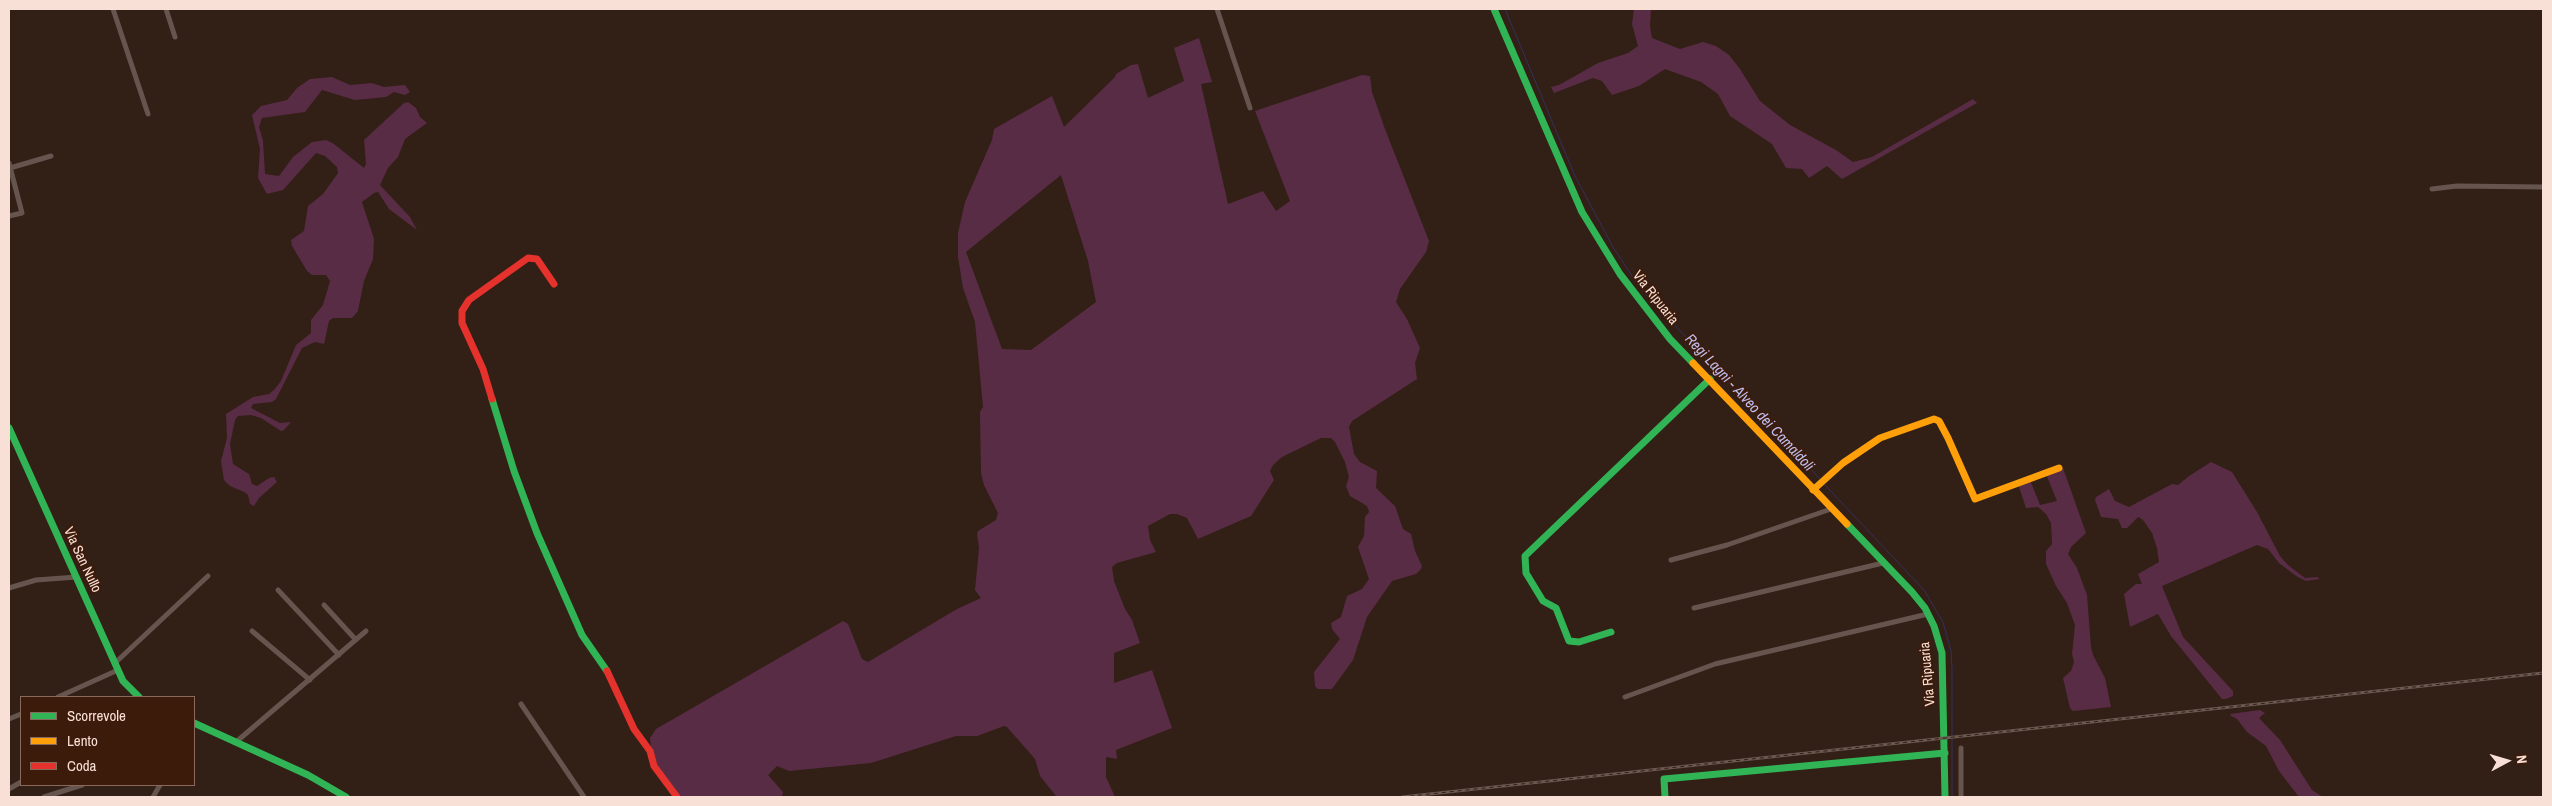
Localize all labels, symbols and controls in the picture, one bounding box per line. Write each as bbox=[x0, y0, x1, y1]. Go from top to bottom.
street label: Via Ripuaria bbox=[1629, 268, 1681, 328]
water label: Regi Lagni - Alveo dei Camaldoli bbox=[1681, 331, 1817, 475]
street label: Via San Nullo bbox=[60, 525, 104, 595]
street label: Via Ripuaria bbox=[1917, 641, 1939, 707]
legend bbox=[20, 696, 195, 786]
text: Scorrevole bbox=[67, 705, 126, 726]
text: Lento bbox=[67, 730, 98, 751]
north arrow bbox=[2482, 736, 2532, 786]
text: N bbox=[2513, 754, 2531, 764]
text: Coda bbox=[67, 755, 96, 776]

